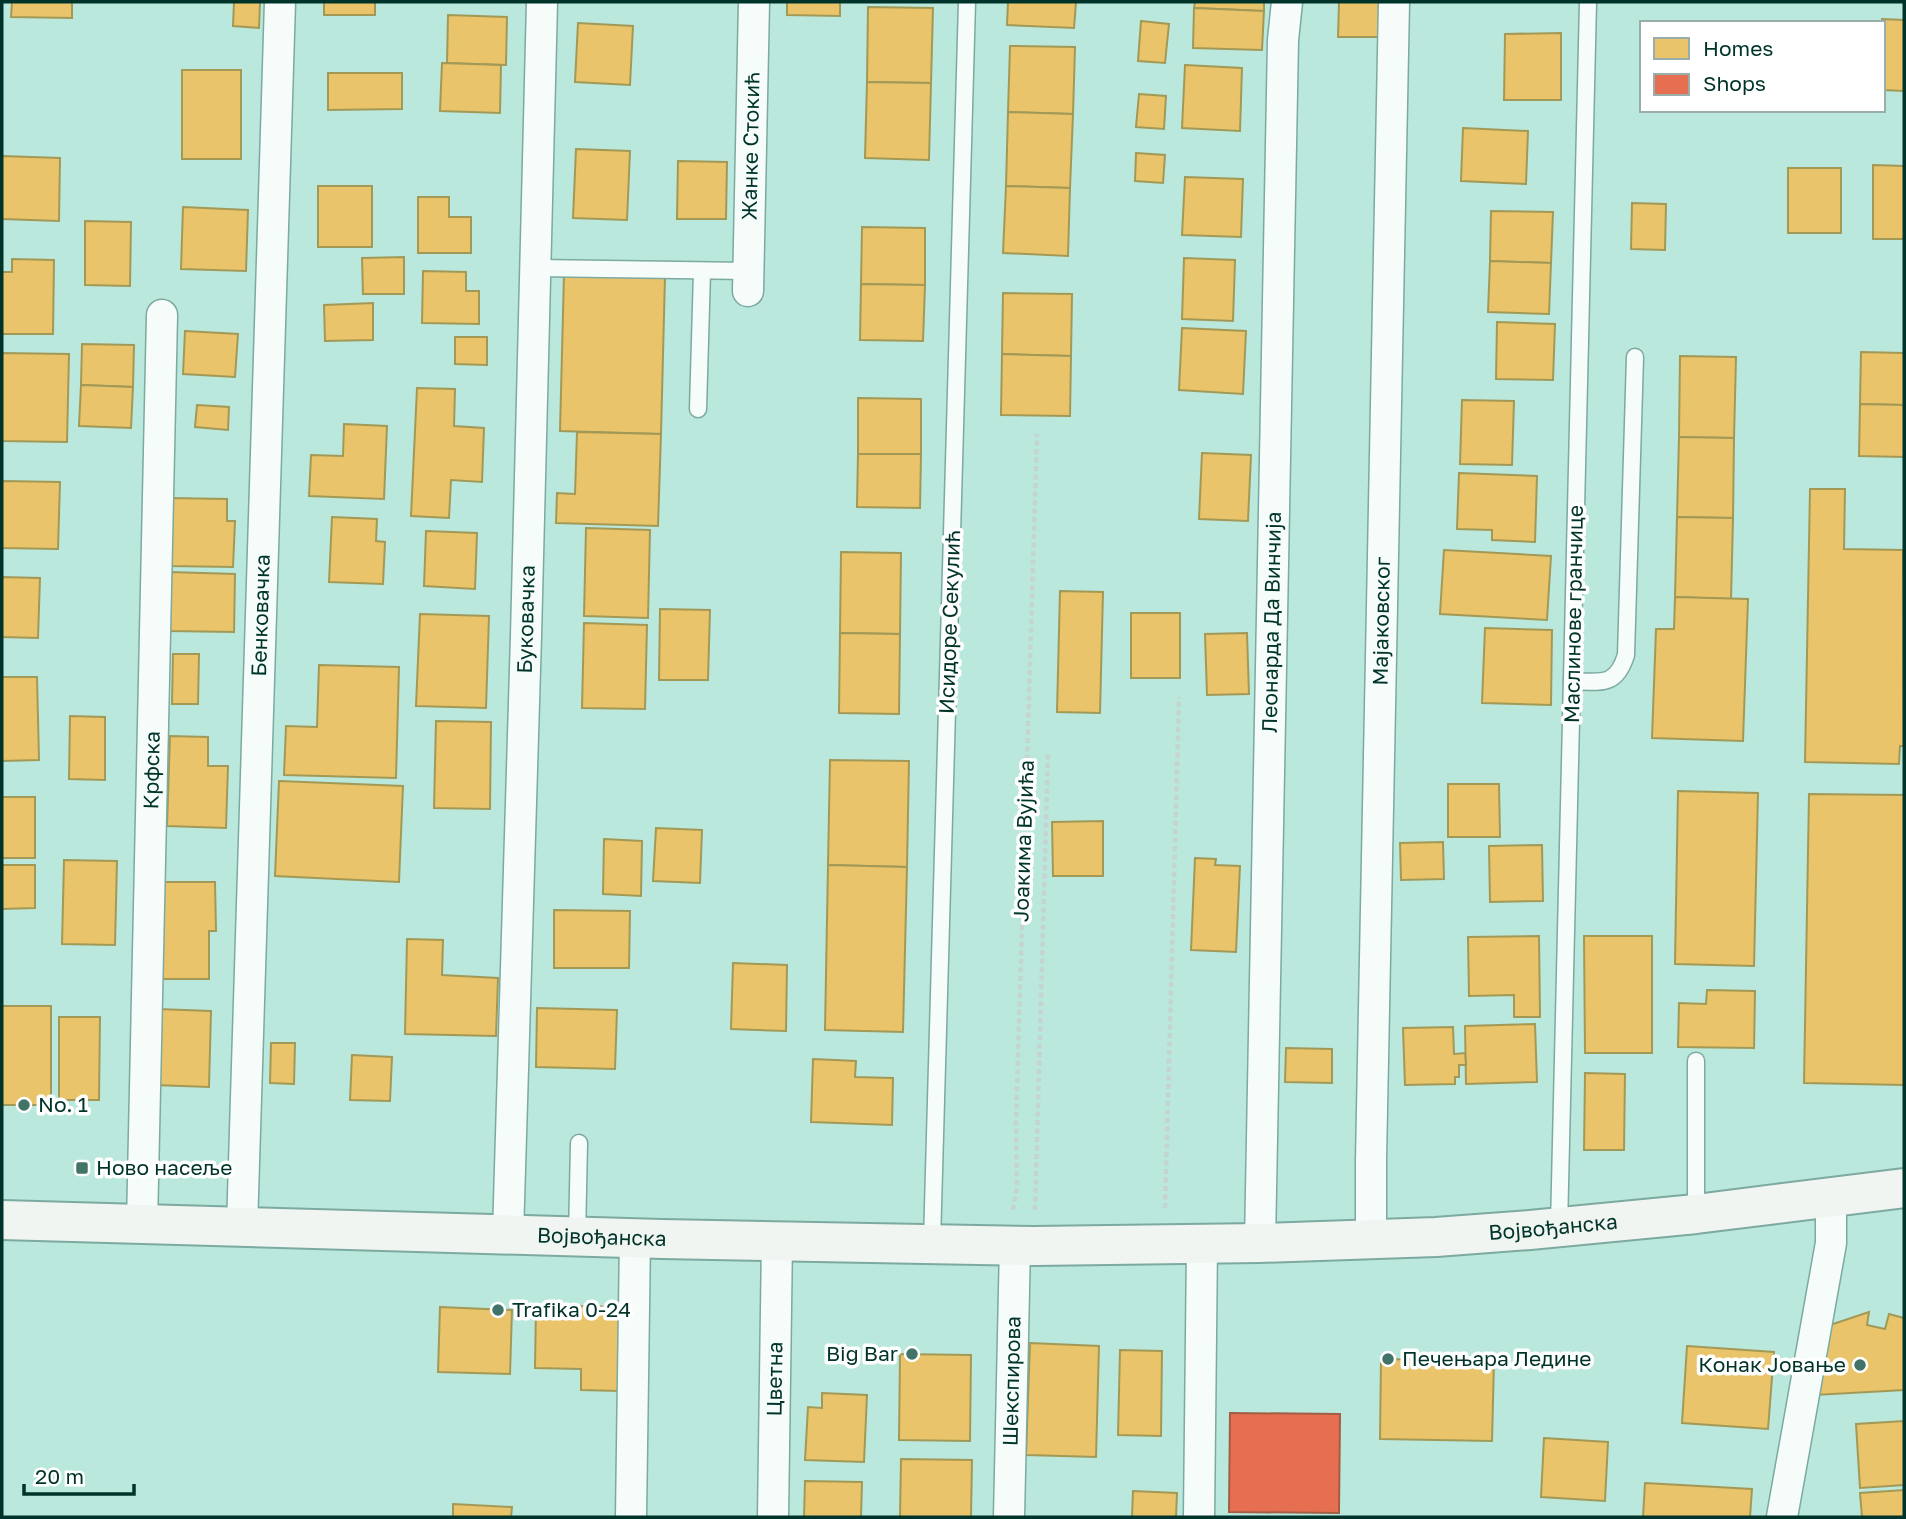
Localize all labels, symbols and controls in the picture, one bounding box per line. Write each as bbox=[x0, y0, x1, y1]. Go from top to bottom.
legend bbox=[1640, 21, 1885, 112]
text: Homes bbox=[1703, 35, 1773, 61]
text: Shops bbox=[1703, 70, 1766, 96]
street label: Жанке Стокић bbox=[735, 71, 765, 221]
street label: Маслинове гранчице bbox=[1558, 505, 1588, 723]
street label: Леонарда Да Винчија bbox=[1256, 511, 1286, 733]
street label: Исидоре Секулић bbox=[933, 530, 965, 714]
street label: Бенковачка bbox=[245, 554, 275, 677]
street label: Мајаковског bbox=[1366, 556, 1395, 686]
street label: Буковачка bbox=[511, 565, 540, 674]
street label: Крфска bbox=[137, 731, 165, 810]
street label: Јоакима Вујића bbox=[1007, 759, 1039, 922]
place label: No. 1 bbox=[38, 1091, 88, 1117]
marker: No. 1 bbox=[16, 1097, 32, 1113]
place label: Ново насеље bbox=[96, 1154, 232, 1180]
marker: Ново насеље bbox=[74, 1160, 90, 1176]
street label: Војвођанска bbox=[1487, 1208, 1619, 1245]
street label: Војвођанска bbox=[537, 1221, 667, 1251]
place label: Trafika 0-24 bbox=[512, 1296, 631, 1322]
marker: Trafika 0-24 bbox=[490, 1302, 506, 1318]
street label: Шекспирова bbox=[997, 1316, 1025, 1446]
place label: Big Bar bbox=[826, 1340, 898, 1366]
street label: Цветна bbox=[760, 1341, 788, 1417]
place label: Печењара Ледине bbox=[1402, 1345, 1592, 1371]
marker: Big Bar bbox=[904, 1346, 920, 1362]
marker: Печењара Ледине bbox=[1380, 1351, 1396, 1367]
place label: Конак Јовање bbox=[1698, 1351, 1846, 1377]
marker: Конак Јовање bbox=[1852, 1357, 1868, 1373]
scale bar bbox=[24, 1452, 135, 1496]
text: 20 m bbox=[35, 1463, 84, 1489]

